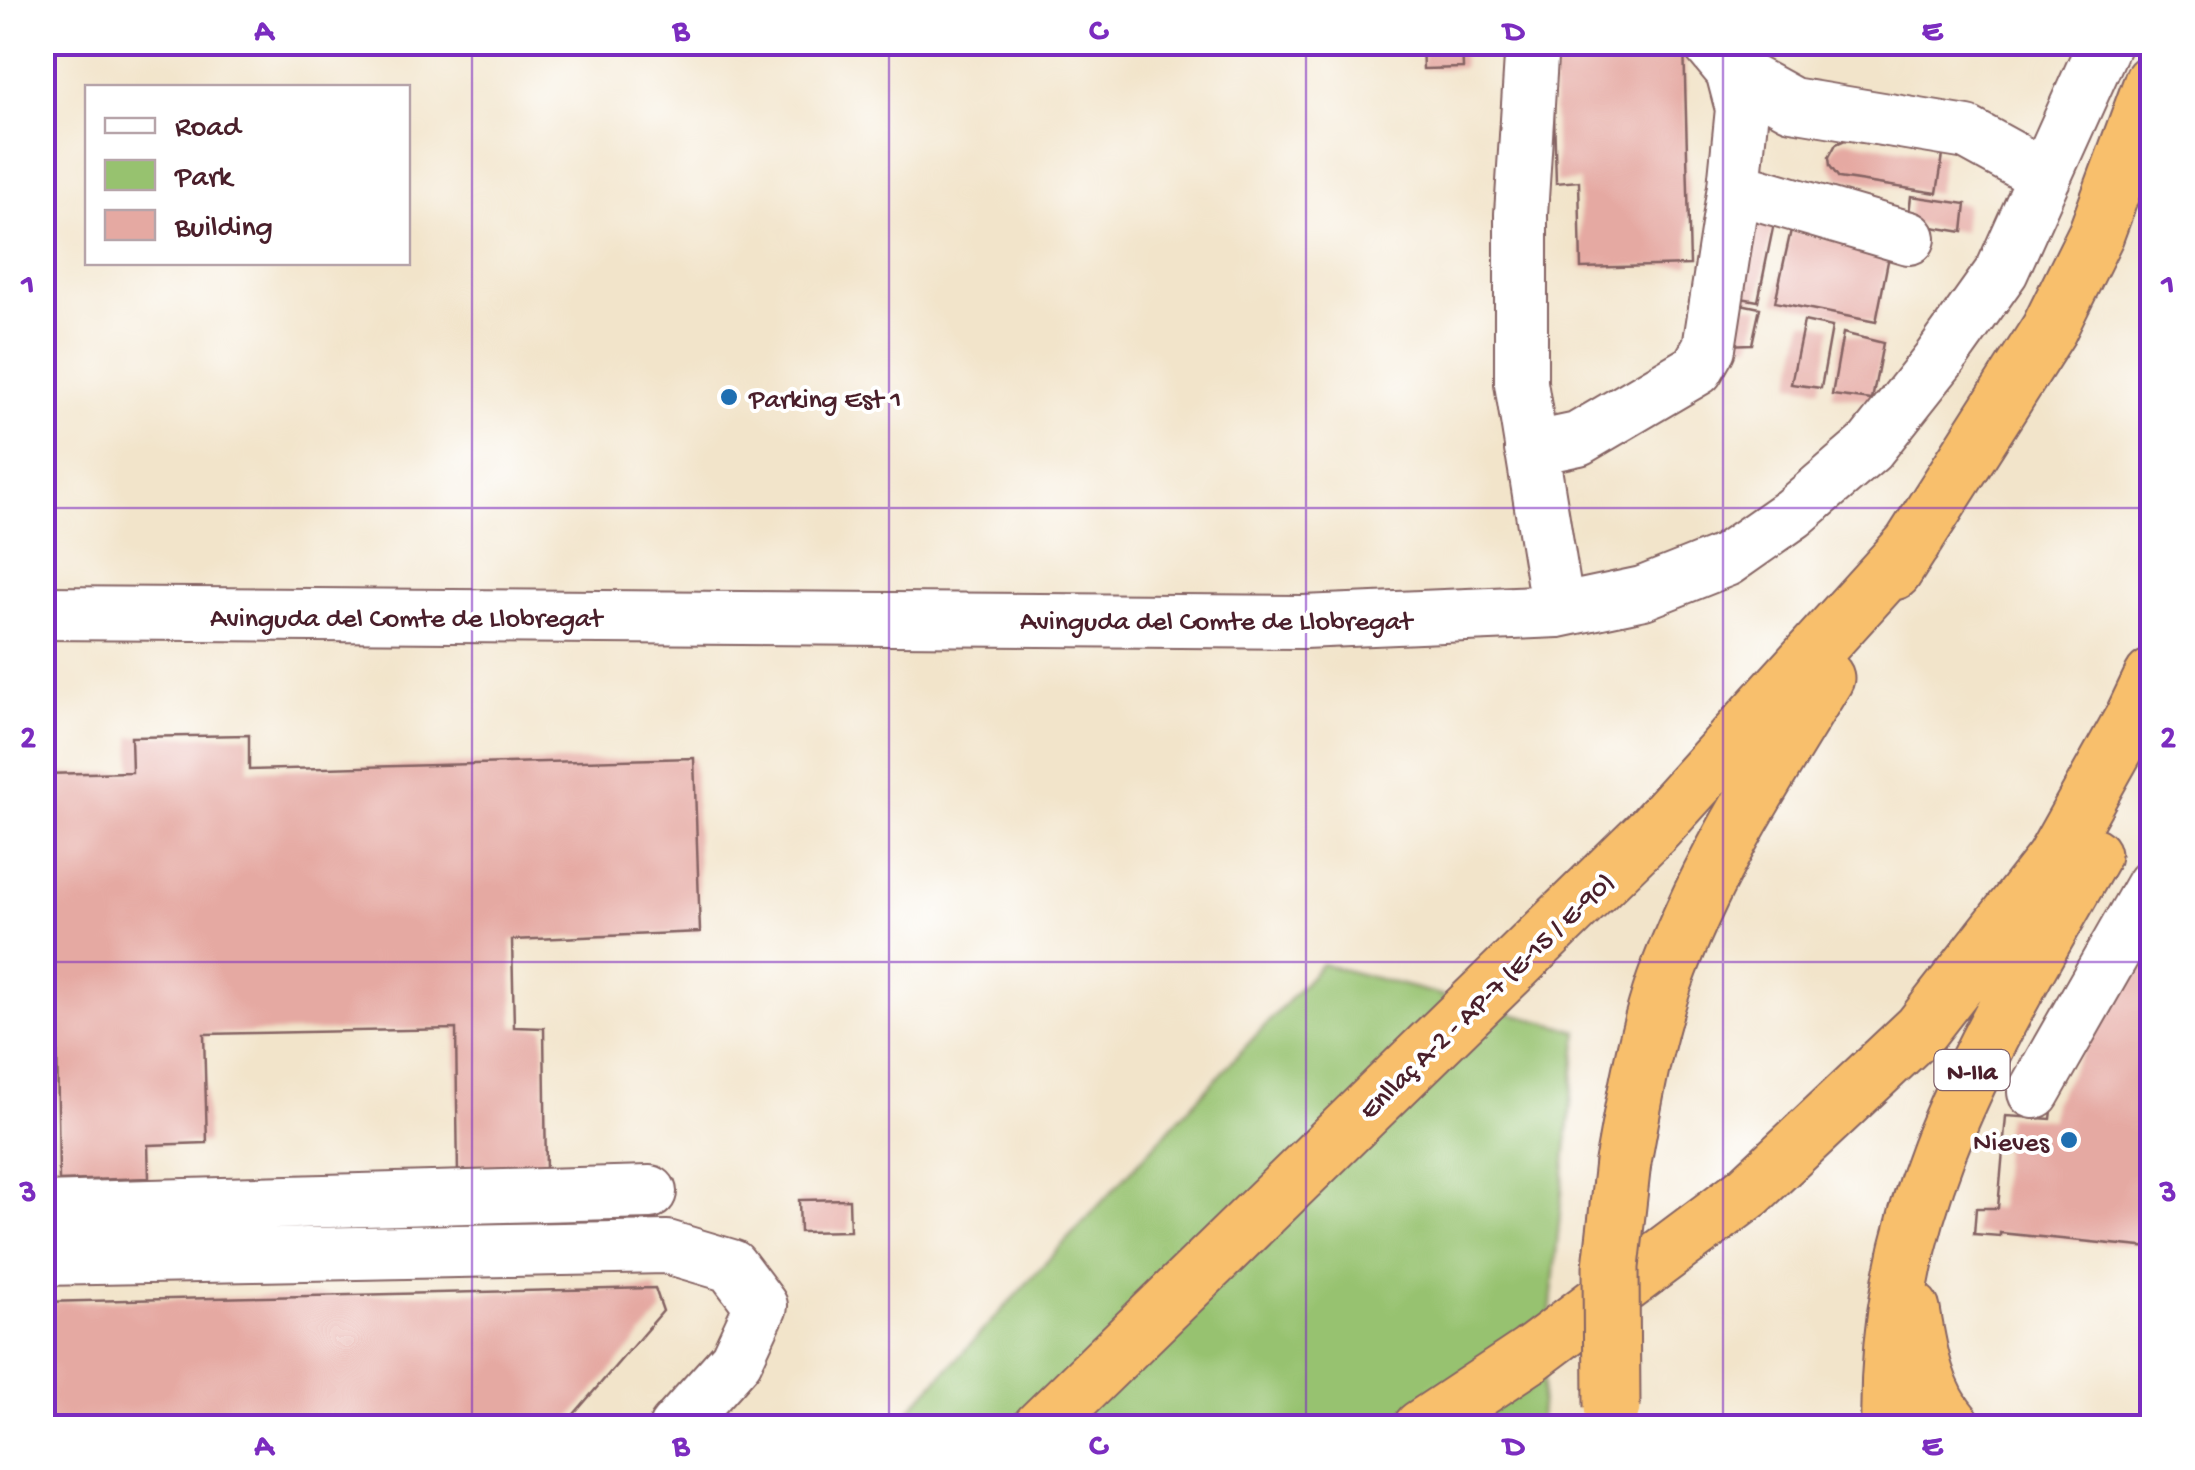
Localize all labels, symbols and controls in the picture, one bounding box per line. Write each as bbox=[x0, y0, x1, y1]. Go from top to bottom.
text: A bbox=[254, 14, 276, 52]
text: B bbox=[672, 14, 691, 52]
text: C bbox=[1089, 14, 1109, 52]
text: D bbox=[1501, 14, 1526, 52]
text: E bbox=[1922, 14, 1944, 52]
legend bbox=[85, 85, 410, 265]
text: Road bbox=[175, 112, 243, 147]
text: Park bbox=[174, 162, 235, 197]
text: Building bbox=[174, 212, 273, 247]
text: 1 bbox=[21, 268, 34, 306]
text: 1 bbox=[2161, 268, 2174, 306]
place label: Parking Est 1 bbox=[748, 385, 901, 418]
marker: Parking Est 1 bbox=[718, 386, 740, 408]
street label: Avinguda del Comte de Llobregat bbox=[210, 604, 605, 637]
street label: Avinguda del Comte de Llobregat bbox=[1020, 607, 1415, 640]
text: 2 bbox=[20, 721, 36, 759]
text: 2 bbox=[2160, 721, 2176, 759]
street label: Enllaç A-2 - AP-7 (E-15 / E-90) bbox=[1354, 867, 1623, 1128]
road number: N-IIa bbox=[1934, 1050, 2010, 1090]
place label: Nieves bbox=[1973, 1128, 2050, 1161]
marker: Nieves bbox=[2058, 1129, 2080, 1151]
text: 3 bbox=[19, 1175, 36, 1213]
text: 3 bbox=[2159, 1175, 2176, 1213]
text: A bbox=[254, 1429, 276, 1467]
text: B bbox=[672, 1429, 691, 1467]
text: C bbox=[1089, 1429, 1109, 1467]
text: D bbox=[1501, 1429, 1526, 1467]
text: E bbox=[1922, 1429, 1944, 1467]

